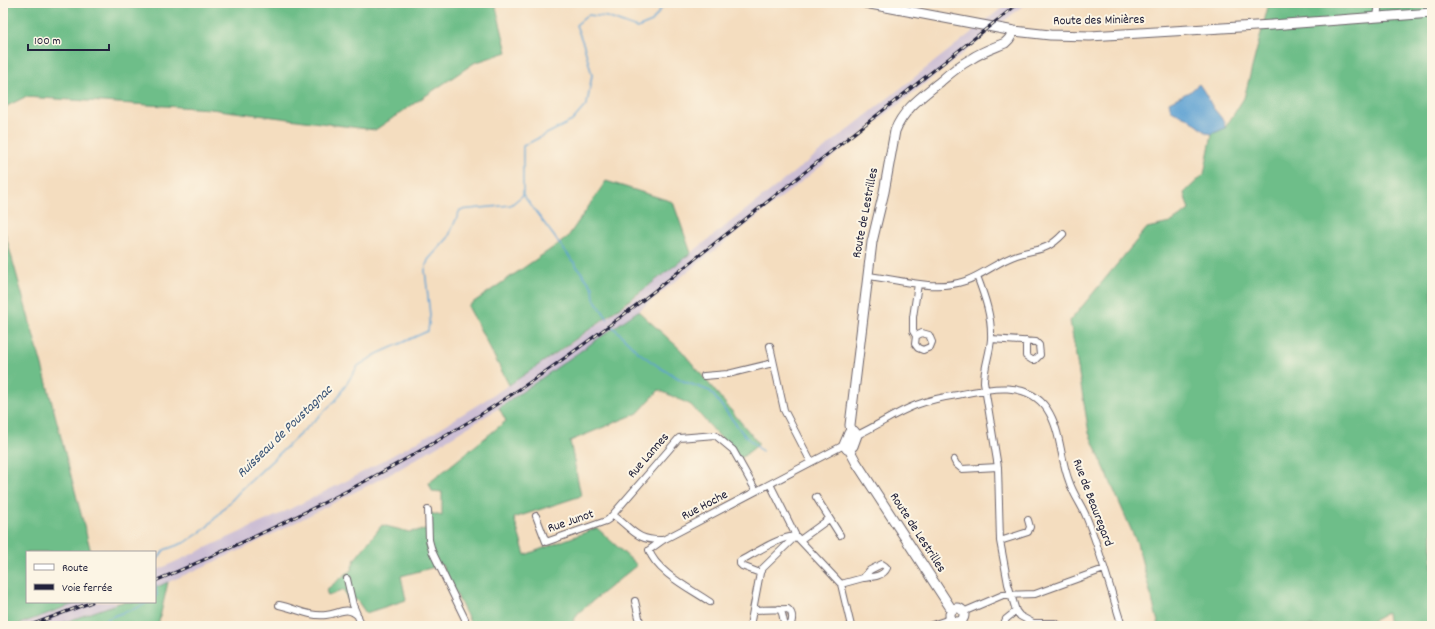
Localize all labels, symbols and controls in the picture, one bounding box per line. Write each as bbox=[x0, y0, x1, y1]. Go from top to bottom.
street label: Route des Minières bbox=[1053, 11, 1145, 31]
scale bar bbox=[28, 26, 109, 52]
text: 100 m bbox=[34, 33, 61, 50]
street label: Route de Lestrilles bbox=[848, 166, 884, 260]
water label: Ruisseau de Poustagnac bbox=[233, 380, 338, 483]
street label: Rue Lannes bbox=[624, 429, 674, 483]
street label: Rue de Beauregard bbox=[1067, 457, 1117, 549]
street label: Rue Hoche bbox=[678, 486, 732, 526]
street label: Route de Lestrilles bbox=[884, 489, 950, 577]
street label: Rue Junot bbox=[545, 505, 597, 539]
legend bbox=[26, 551, 156, 603]
text: Route bbox=[62, 560, 88, 577]
text: Voie ferrée bbox=[62, 580, 112, 597]

